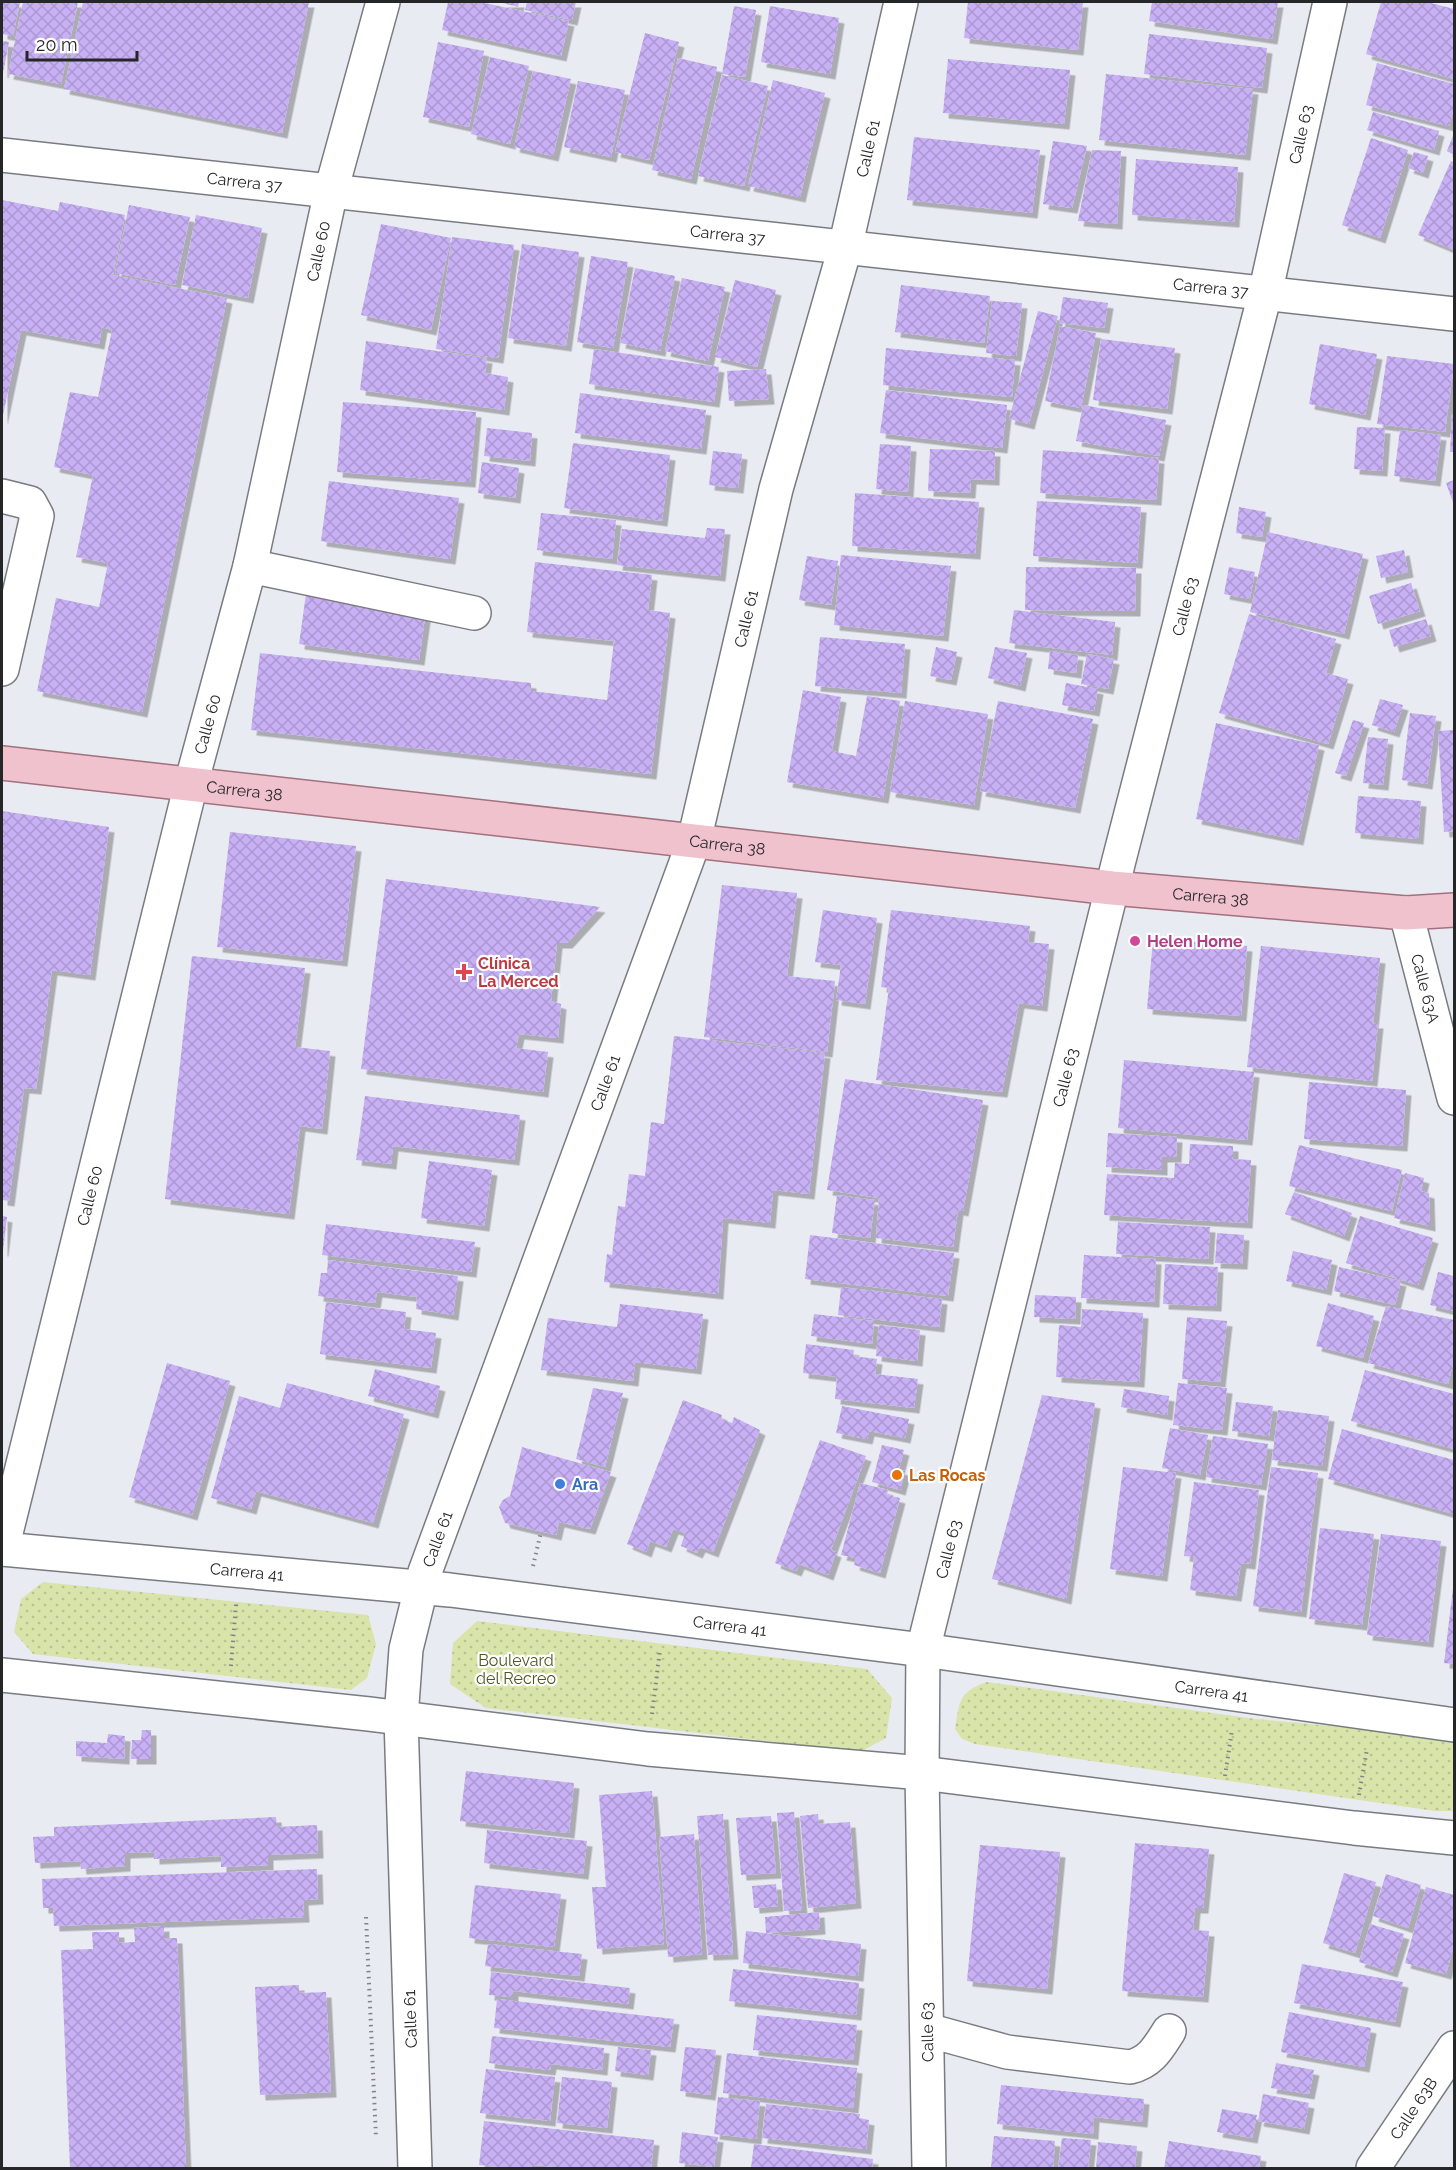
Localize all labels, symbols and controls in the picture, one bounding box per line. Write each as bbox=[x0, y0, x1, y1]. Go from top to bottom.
scale bar bbox=[27, 24, 136, 62]
text: 20 m bbox=[36, 34, 78, 55]
street label: Calle 63 bbox=[1285, 103, 1317, 166]
street label: Calle 61 bbox=[852, 118, 884, 179]
street label: Carrera 37 bbox=[206, 169, 284, 196]
street label: Calle 60 bbox=[303, 219, 334, 283]
street label: Carrera 37 bbox=[689, 221, 767, 249]
street label: Carrera 37 bbox=[1172, 274, 1250, 301]
street label: Calle 63 bbox=[1168, 575, 1202, 638]
street label: Calle 61 bbox=[730, 588, 762, 649]
street label: Calle 60 bbox=[190, 692, 225, 756]
street label: Carrera 38 bbox=[205, 777, 284, 805]
street label: Carrera 38 bbox=[688, 831, 766, 859]
street label: Carrera 38 bbox=[1172, 884, 1250, 910]
place label: Helen Home bbox=[1147, 932, 1243, 951]
marker: Helen Home bbox=[1128, 934, 1142, 948]
street label: Calle 63A bbox=[1407, 952, 1443, 1026]
place label: Clínica La Merced bbox=[478, 954, 559, 991]
marker: Clínica La Merced bbox=[455, 963, 473, 981]
street label: Calle 63 bbox=[1049, 1046, 1082, 1109]
street label: Calle 61 bbox=[586, 1052, 625, 1114]
street label: Calle 60 bbox=[73, 1164, 106, 1228]
place label: Las Rocas bbox=[909, 1466, 986, 1485]
marker: Las Rocas bbox=[890, 1468, 904, 1482]
place label: Ara bbox=[572, 1475, 598, 1494]
marker: Ara bbox=[553, 1477, 567, 1491]
street label: Calle 61 bbox=[419, 1508, 457, 1570]
street label: Calle 63 bbox=[932, 1518, 965, 1581]
street label: Carrera 41 bbox=[209, 1559, 285, 1585]
street label: Carrera 41 bbox=[692, 1612, 768, 1640]
park label: Boulevard del Recreo bbox=[476, 1651, 556, 1688]
street label: Carrera 41 bbox=[1173, 1677, 1250, 1706]
street label: Calle 61 bbox=[400, 1989, 421, 2048]
street label: Calle 63 bbox=[917, 2002, 938, 2062]
street label: Calle 63B bbox=[1386, 2074, 1441, 2143]

